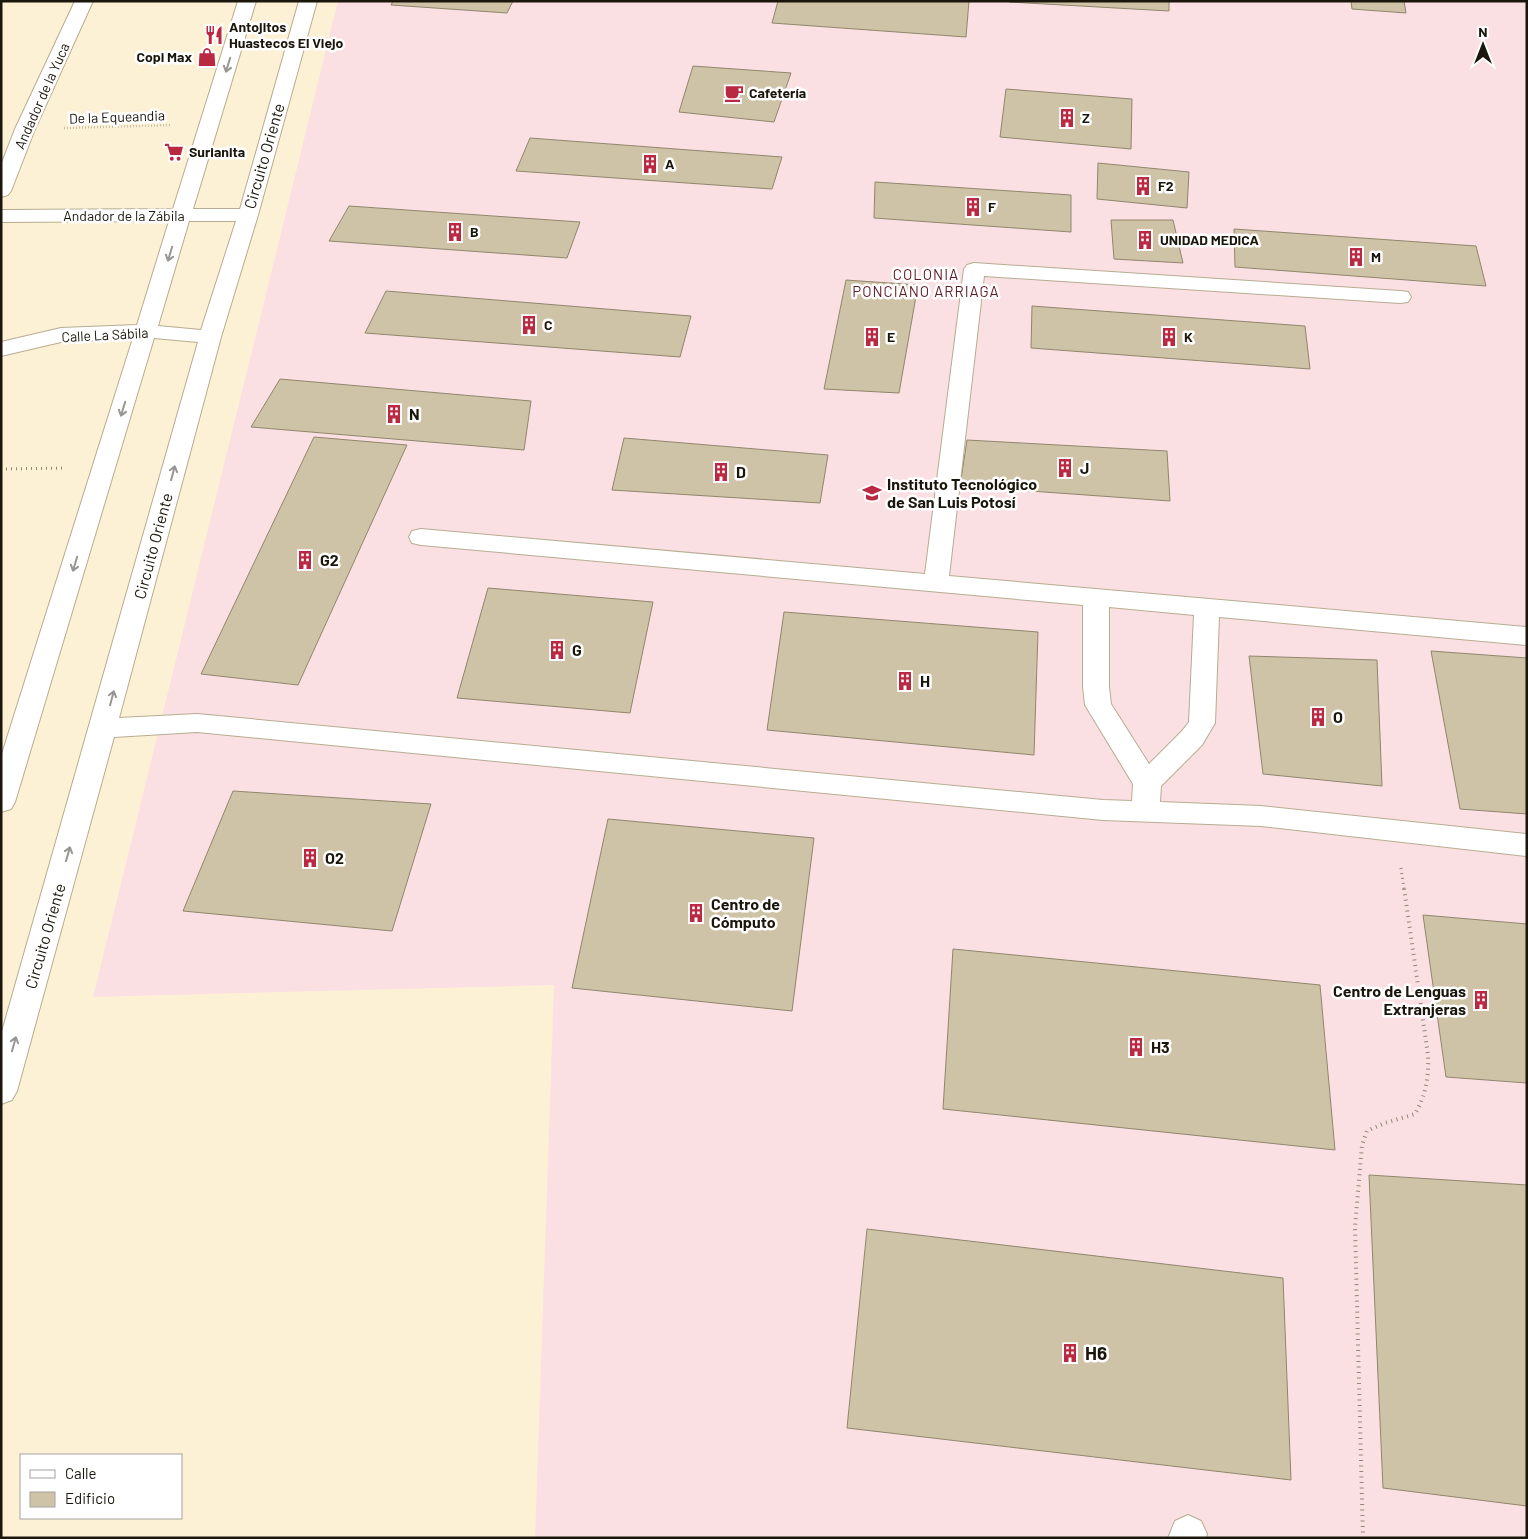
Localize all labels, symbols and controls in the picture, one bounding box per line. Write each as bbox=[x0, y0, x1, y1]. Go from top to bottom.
place label: Antojitos Huastecos El Viejo bbox=[229, 18, 344, 51]
north arrow bbox=[1458, 20, 1508, 70]
text: N bbox=[1478, 23, 1488, 40]
restaurant icon: Antojitos Huastecos El Viejo bbox=[203, 24, 225, 46]
street label: Andador de la Yuca bbox=[10, 40, 73, 152]
shop icon: Copi Max bbox=[196, 46, 218, 68]
place label: Copi Max bbox=[136, 48, 192, 65]
one-way arrow bbox=[222, 56, 232, 72]
cafe icon: Cafetería bbox=[723, 82, 745, 104]
place label: Cafetería bbox=[749, 84, 806, 101]
street label: Circuito Oriente bbox=[239, 101, 288, 211]
street label: De la Equeandia bbox=[69, 106, 165, 127]
building icon: Z bbox=[1056, 107, 1078, 129]
place label: Z bbox=[1082, 109, 1090, 126]
supermarket icon: Surianita bbox=[163, 141, 185, 163]
place label: Surianita bbox=[189, 143, 245, 160]
building icon: A bbox=[639, 153, 661, 175]
place label: A bbox=[665, 155, 675, 172]
building icon: F2 bbox=[1132, 175, 1154, 197]
place label: F2 bbox=[1158, 177, 1174, 194]
building icon: F bbox=[962, 196, 984, 218]
place label: F bbox=[988, 198, 996, 215]
street label: Andador de la Zábila bbox=[63, 207, 185, 224]
building icon: B bbox=[444, 221, 466, 243]
place label: B bbox=[470, 223, 479, 240]
building icon: UNIDAD MEDICA bbox=[1134, 229, 1156, 251]
place label: UNIDAD MEDICA bbox=[1160, 231, 1260, 248]
one-way arrow bbox=[165, 245, 174, 261]
building icon: M bbox=[1345, 246, 1367, 268]
place label: M bbox=[1371, 248, 1381, 265]
district label: COLONIA PONCIANO ARRIAGA bbox=[852, 265, 1000, 300]
building icon: C bbox=[518, 314, 540, 336]
place label: C bbox=[544, 316, 553, 333]
street label: Calle La Sábila bbox=[61, 324, 149, 345]
building icon: E bbox=[861, 326, 883, 348]
building icon: K bbox=[1158, 326, 1180, 348]
place label: E bbox=[887, 328, 895, 345]
place label: K bbox=[1184, 328, 1193, 345]
one-way arrow bbox=[117, 401, 127, 417]
building icon: N bbox=[383, 403, 405, 425]
place label: N bbox=[409, 404, 420, 423]
building icon: J bbox=[1054, 457, 1076, 479]
place label: J bbox=[1080, 458, 1089, 477]
building icon: D bbox=[710, 461, 732, 483]
place label: D bbox=[736, 462, 746, 481]
one-way arrow bbox=[168, 466, 178, 482]
place label: Instituto Tecnológico de San Luis Potosí bbox=[887, 474, 1037, 511]
school or university icon: Instituto Tecnológico de San Luis Potosí bbox=[861, 482, 883, 504]
street label: Circuito Oriente bbox=[129, 491, 176, 601]
building icon: G2 bbox=[294, 549, 316, 571]
place label: G2 bbox=[320, 550, 339, 569]
one-way arrow bbox=[69, 556, 79, 572]
building icon: G bbox=[546, 639, 568, 661]
place label: G bbox=[572, 640, 582, 659]
building icon: H bbox=[894, 670, 916, 692]
place label: H bbox=[920, 671, 930, 690]
one-way arrow bbox=[107, 690, 117, 706]
building icon: O bbox=[1307, 706, 1329, 728]
place label: O bbox=[1333, 707, 1343, 726]
one-way arrow bbox=[64, 847, 73, 863]
building icon: O2 bbox=[299, 847, 321, 869]
place label: O2 bbox=[325, 848, 344, 867]
street label: Circuito Oriente bbox=[20, 881, 69, 991]
place label: Centro de Cómputo bbox=[711, 894, 780, 931]
building icon: Centro de Cómputo bbox=[685, 902, 707, 924]
place label: Centro de Lenguas Extranjeras bbox=[1333, 981, 1466, 1018]
building icon: Centro de Lenguas Extranjeras bbox=[1470, 989, 1492, 1011]
building icon: H3 bbox=[1125, 1036, 1147, 1058]
one-way arrow bbox=[10, 1037, 20, 1053]
place label: H3 bbox=[1151, 1037, 1170, 1056]
place label: H6 bbox=[1085, 1341, 1107, 1364]
building icon: H6 bbox=[1059, 1342, 1081, 1364]
legend bbox=[20, 1454, 182, 1519]
text: Calle bbox=[65, 1464, 97, 1482]
text: Edificio bbox=[65, 1489, 115, 1507]

